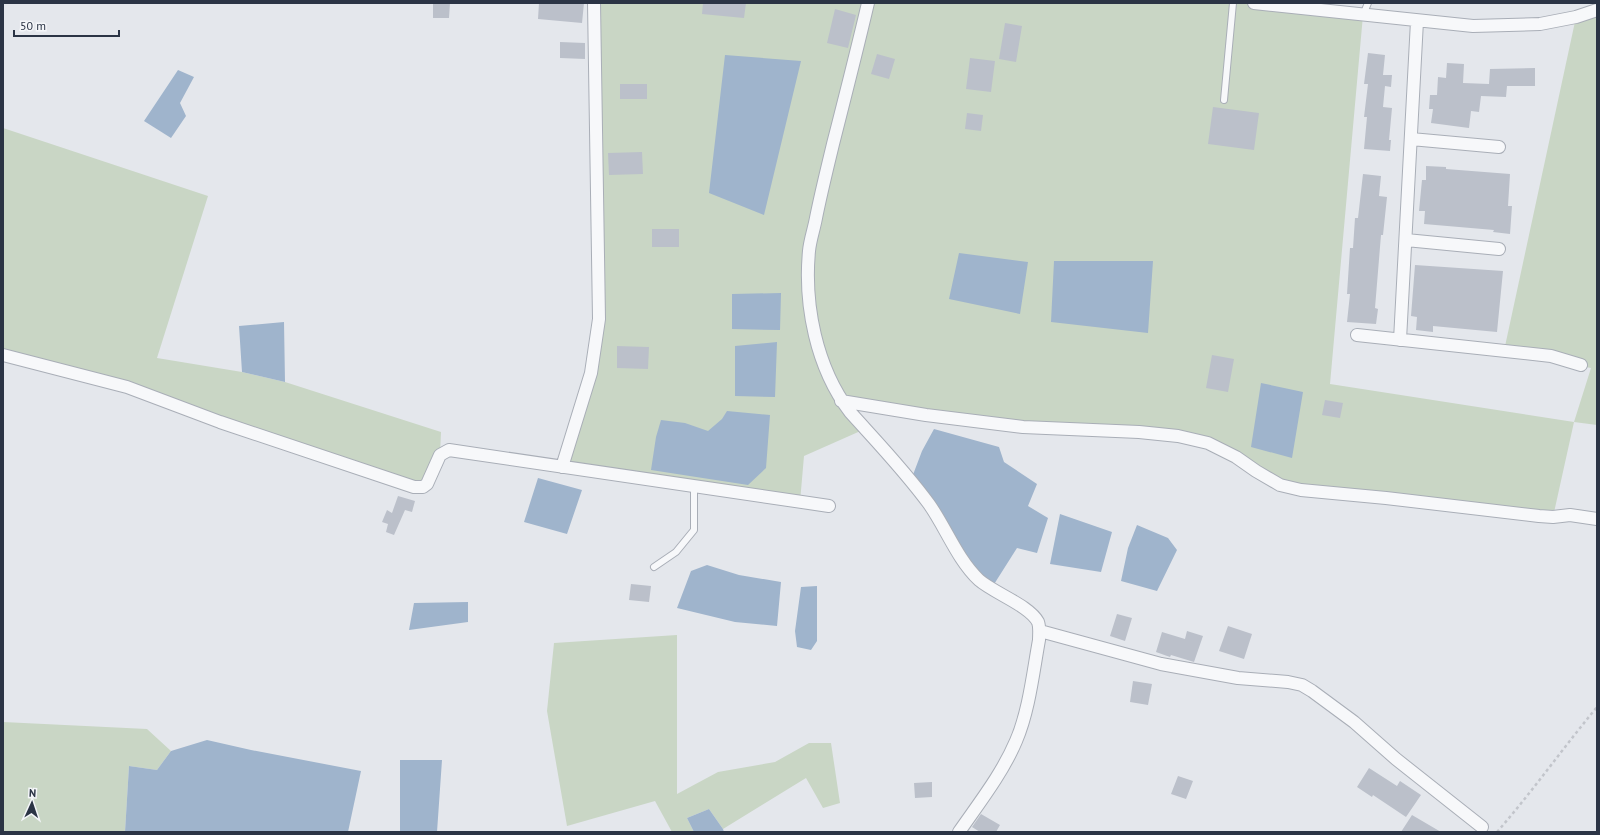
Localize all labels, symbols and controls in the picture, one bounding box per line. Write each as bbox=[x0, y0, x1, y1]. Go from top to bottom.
scale bar bbox=[14, 12, 119, 38]
text: 50 m bbox=[20, 18, 46, 33]
north arrow bbox=[12, 783, 52, 823]
text: N bbox=[29, 786, 37, 800]

